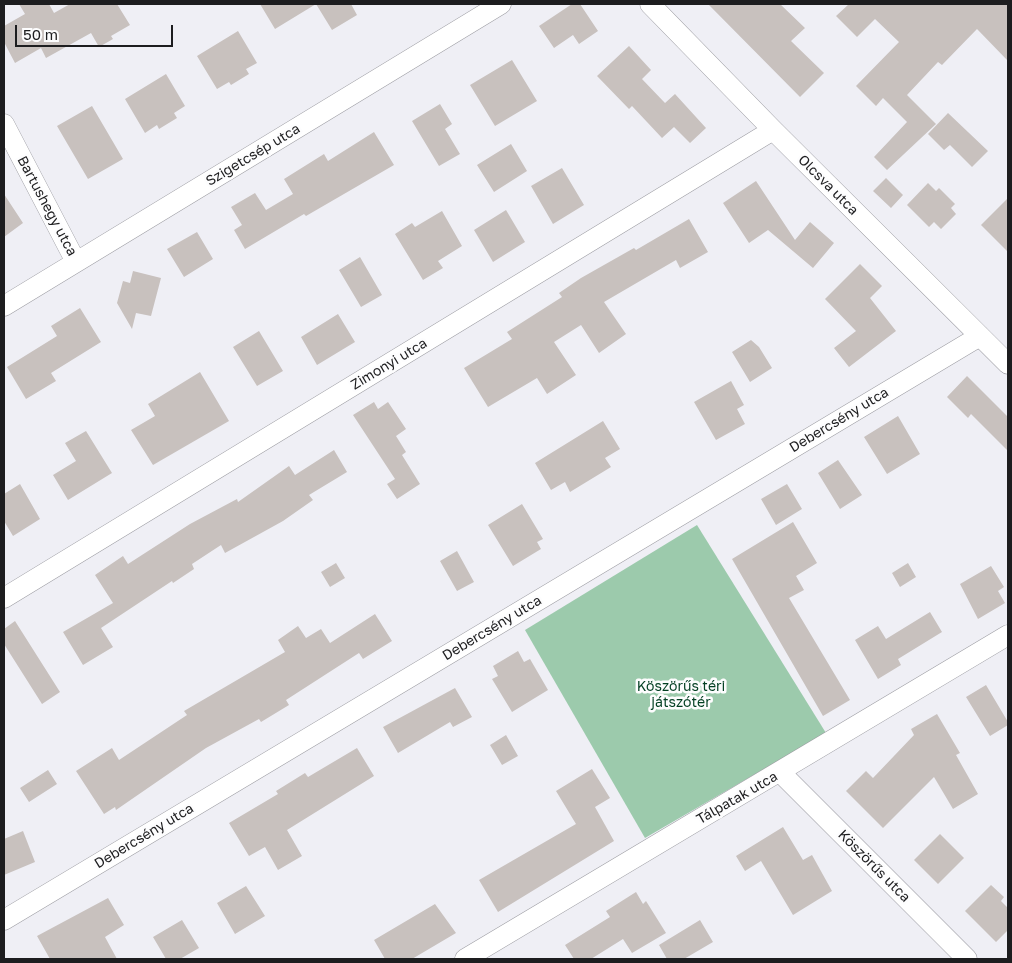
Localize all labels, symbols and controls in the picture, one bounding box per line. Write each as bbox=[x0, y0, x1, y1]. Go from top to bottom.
scale bar bbox=[18, 15, 175, 47]
text: 50 m bbox=[23, 25, 58, 43]
street label: Szigetcsép utca bbox=[203, 120, 303, 190]
street label: Olcsva utca bbox=[794, 151, 862, 219]
street label: Bartushegy utca bbox=[14, 153, 80, 259]
street label: Zimonyi utca bbox=[348, 335, 430, 393]
street label: Debercsény utca bbox=[786, 384, 892, 456]
street label: Debercsény utca bbox=[439, 592, 545, 664]
park label: Köszörűs téri játszótér bbox=[637, 679, 725, 712]
street label: Tálpatak utca bbox=[694, 768, 780, 828]
street label: Debercsény utca bbox=[91, 800, 197, 872]
street label: Köszörűs utca bbox=[834, 826, 914, 906]

